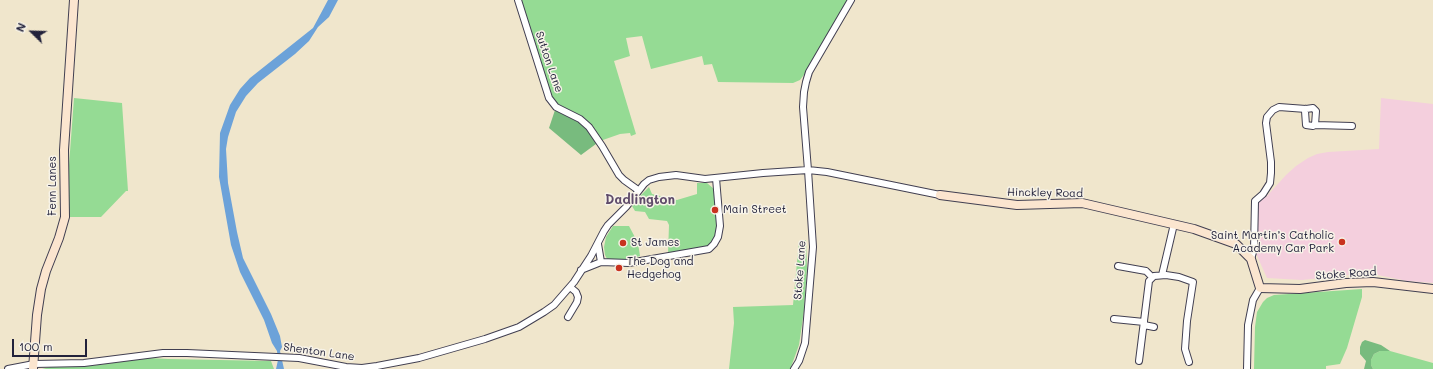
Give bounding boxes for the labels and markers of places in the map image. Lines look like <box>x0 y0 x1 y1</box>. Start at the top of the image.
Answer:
place label: Main Street <box>723 203 787 217</box>
marker: Main Street <box>710 205 720 215</box>
place label: Saint Martin’s Catholic Academy Car Park <box>1211 229 1334 255</box>
place label: St James <box>631 236 679 250</box>
marker: Saint Martin’s Catholic Academy Car Park <box>1337 237 1347 247</box>
marker: St James <box>618 238 628 248</box>
place label: The Dog and Hedgehog <box>627 255 694 281</box>
marker: The Dog and Hedgehog <box>614 263 624 273</box>

